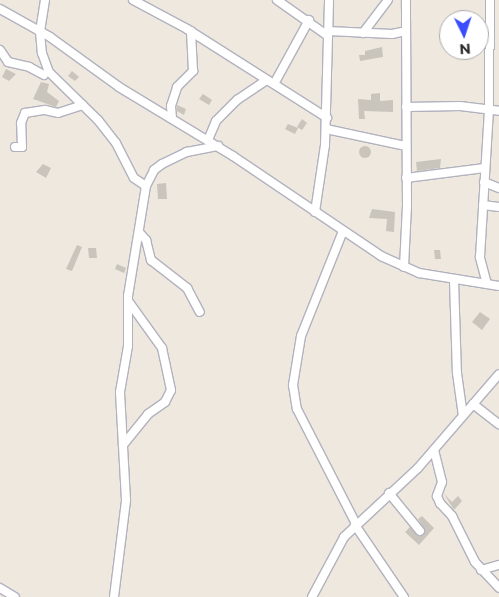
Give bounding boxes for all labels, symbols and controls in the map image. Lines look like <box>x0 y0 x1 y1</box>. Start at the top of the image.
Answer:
north arrow <box>439 10 489 60</box>
text: N <box>459 40 471 58</box>

